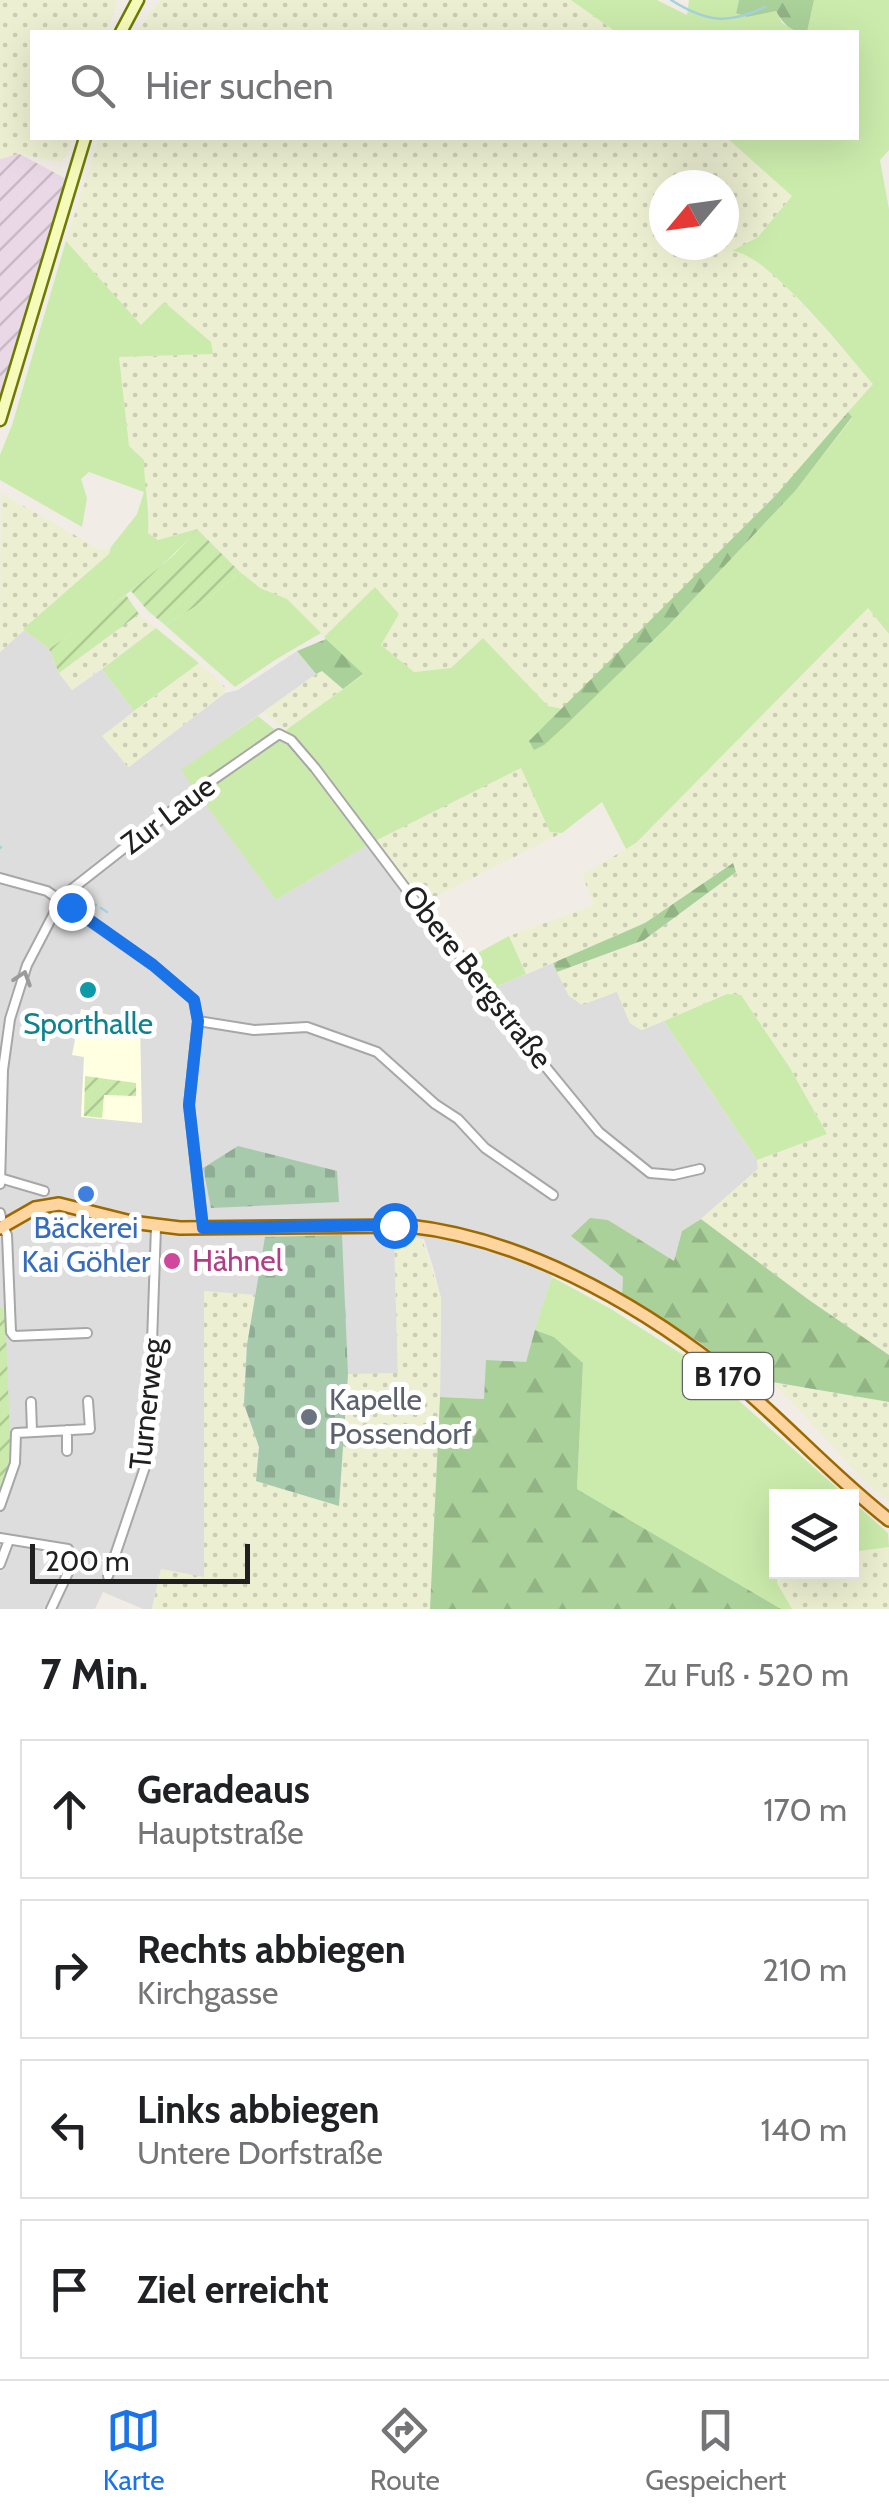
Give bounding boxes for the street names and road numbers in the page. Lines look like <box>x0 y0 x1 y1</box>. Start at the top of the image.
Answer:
street label: Zur Laue <box>113 767 222 862</box>
street label: Obere Bergstraße <box>394 878 560 1076</box>
street label: Turnerweg <box>121 1335 172 1472</box>
road number: B 170 <box>683 1353 773 1399</box>

